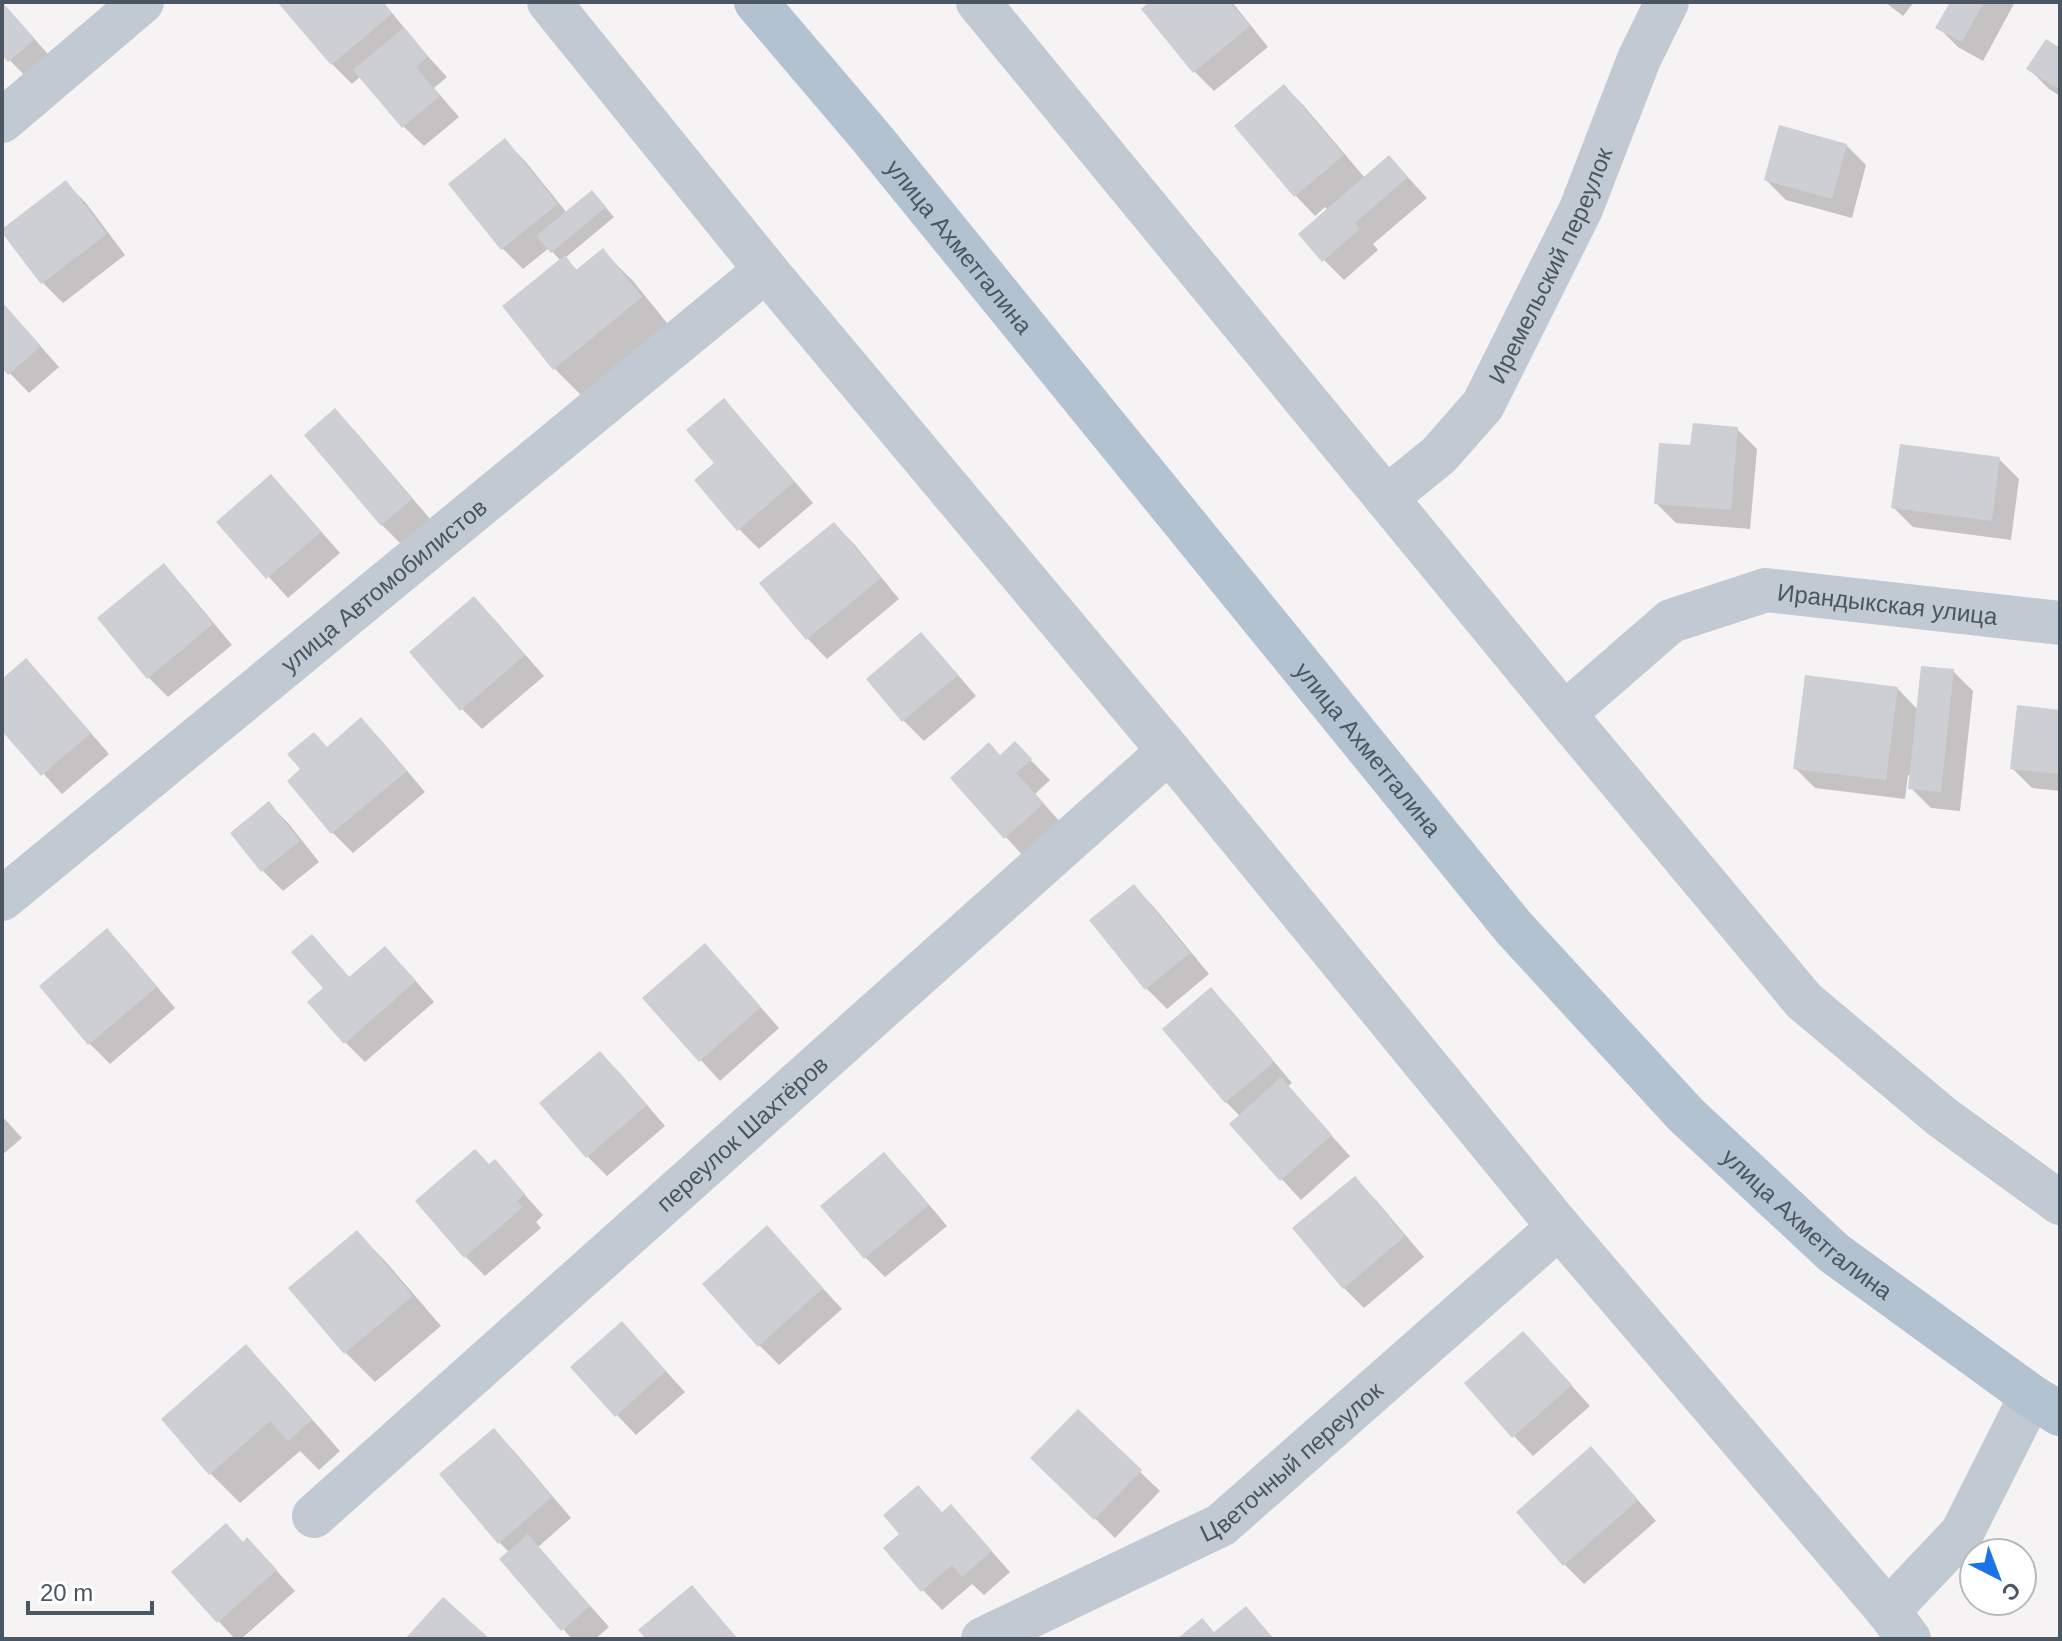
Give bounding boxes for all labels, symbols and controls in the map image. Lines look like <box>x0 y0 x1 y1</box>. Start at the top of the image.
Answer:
street label: Иремельский переулок <box>1483 143 1617 388</box>
street label: улица Ахметгалина <box>881 154 1039 339</box>
street label: улица Автомобилистов <box>275 492 492 678</box>
street label: Ирандыкская улица <box>1776 578 2000 629</box>
street label: улица Ахметгалина <box>1290 657 1448 842</box>
street label: переулок Шахтёров <box>651 1050 833 1217</box>
street label: улица Ахметгалина <box>1717 1143 1898 1305</box>
street label: Цветочный переулок <box>1195 1376 1388 1547</box>
north arrow <box>1958 1537 2038 1617</box>
scale bar <box>28 1565 152 1615</box>
text: С <box>1997 1577 2025 1606</box>
text: 20 m <box>40 1579 93 1606</box>

